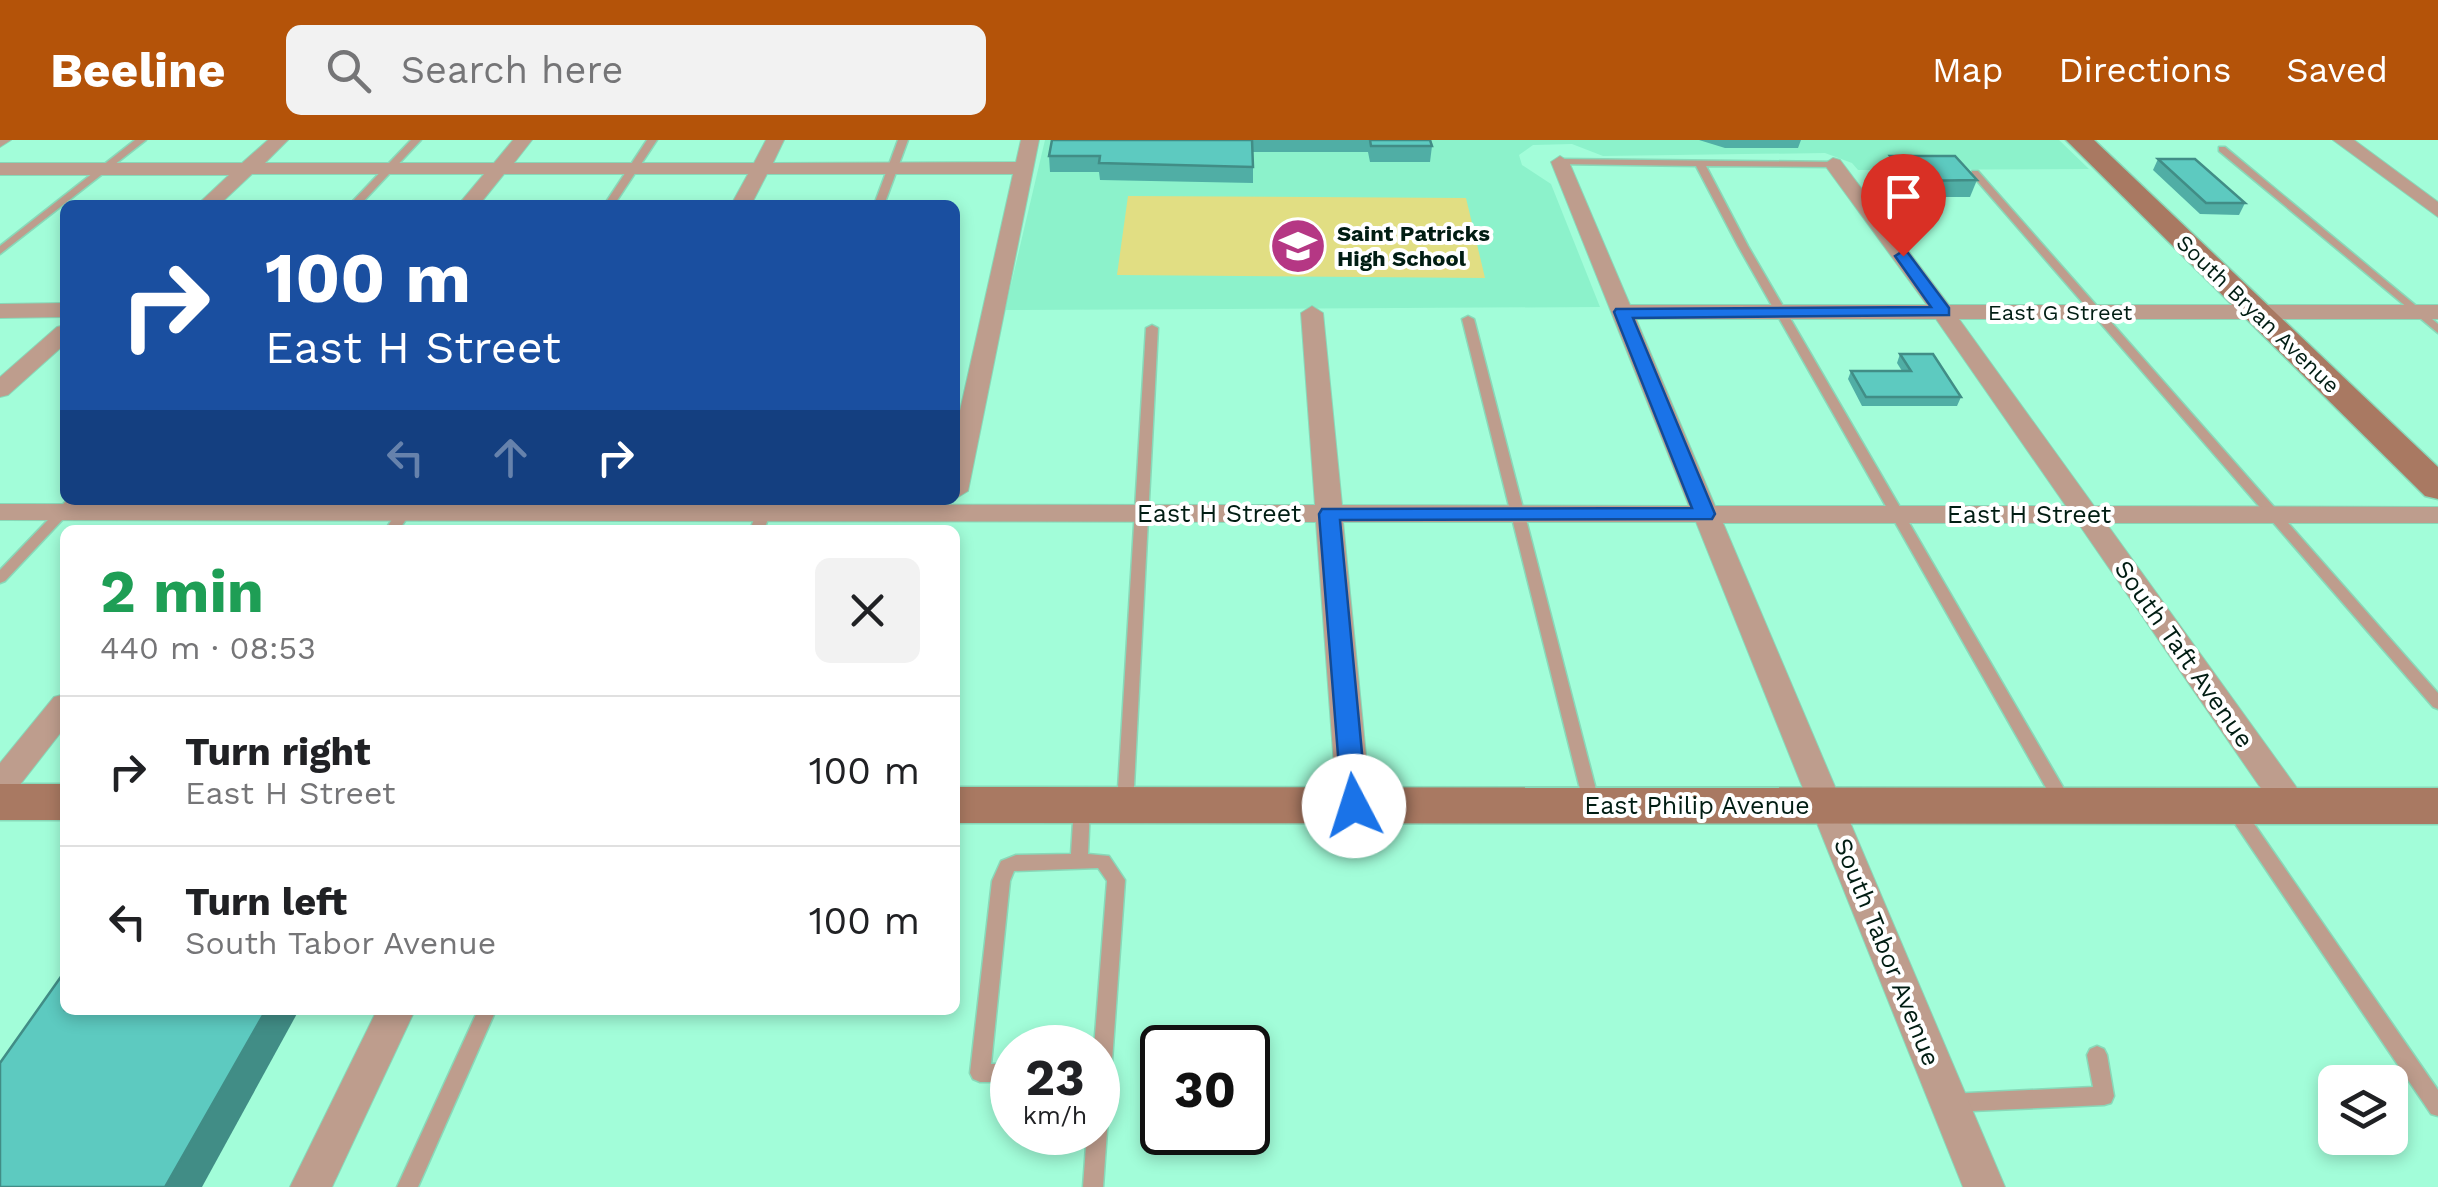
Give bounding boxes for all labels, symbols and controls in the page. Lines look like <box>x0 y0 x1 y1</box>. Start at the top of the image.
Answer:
search box <box>286 25 986 115</box>
text: Beeline <box>50 42 226 99</box>
icon: search <box>321 43 376 98</box>
text: Search here <box>401 48 623 92</box>
text: Map <box>1932 49 2003 91</box>
text: Directions <box>2058 49 2231 91</box>
text: Saved <box>2286 49 2388 91</box>
pin <box>1861 154 1946 257</box>
icon: arrive <box>1876 169 1931 224</box>
school or university icon: Saint Patricks High School <box>1268 216 1328 276</box>
place label: Saint Patricks High School <box>1337 221 1490 271</box>
street label: South Bryan Avenue <box>2172 230 2344 398</box>
text: 100 m <box>265 237 471 319</box>
icon: right <box>100 240 230 370</box>
street label: East G Street <box>1988 300 2132 325</box>
text: East H Street <box>265 321 561 374</box>
icon: left <box>378 430 433 485</box>
icon: ahead <box>483 430 538 485</box>
icon: right <box>588 430 643 485</box>
street label: East H Street <box>1137 499 1302 528</box>
street label: East H Street <box>1947 500 2112 529</box>
street label: South Taft Avenue <box>2108 555 2260 753</box>
text: 2 min <box>100 556 264 627</box>
button: close <box>815 558 920 663</box>
text: 440 m · 08:53 <box>100 629 316 667</box>
text: Turn right <box>185 730 371 774</box>
icon: right <box>100 744 155 799</box>
text: 100 m <box>809 749 920 793</box>
position arrow <box>1302 754 1406 858</box>
text: East H Street <box>185 774 395 812</box>
street label: East Philip Avenue <box>1584 791 1810 820</box>
street label: South Tabor Avenue <box>1828 834 1946 1070</box>
text: Turn left <box>185 880 347 924</box>
icon: left <box>100 894 155 949</box>
text: 100 m <box>809 899 920 943</box>
text: South Tabor Avenue <box>185 924 496 962</box>
speed limit sign: 30 <box>1140 1025 1270 1155</box>
text: 23 <box>1025 1048 1085 1107</box>
map controls <box>2318 1065 2408 1155</box>
button: layers <box>2318 1065 2408 1155</box>
text: km/h <box>1023 1101 1087 1130</box>

